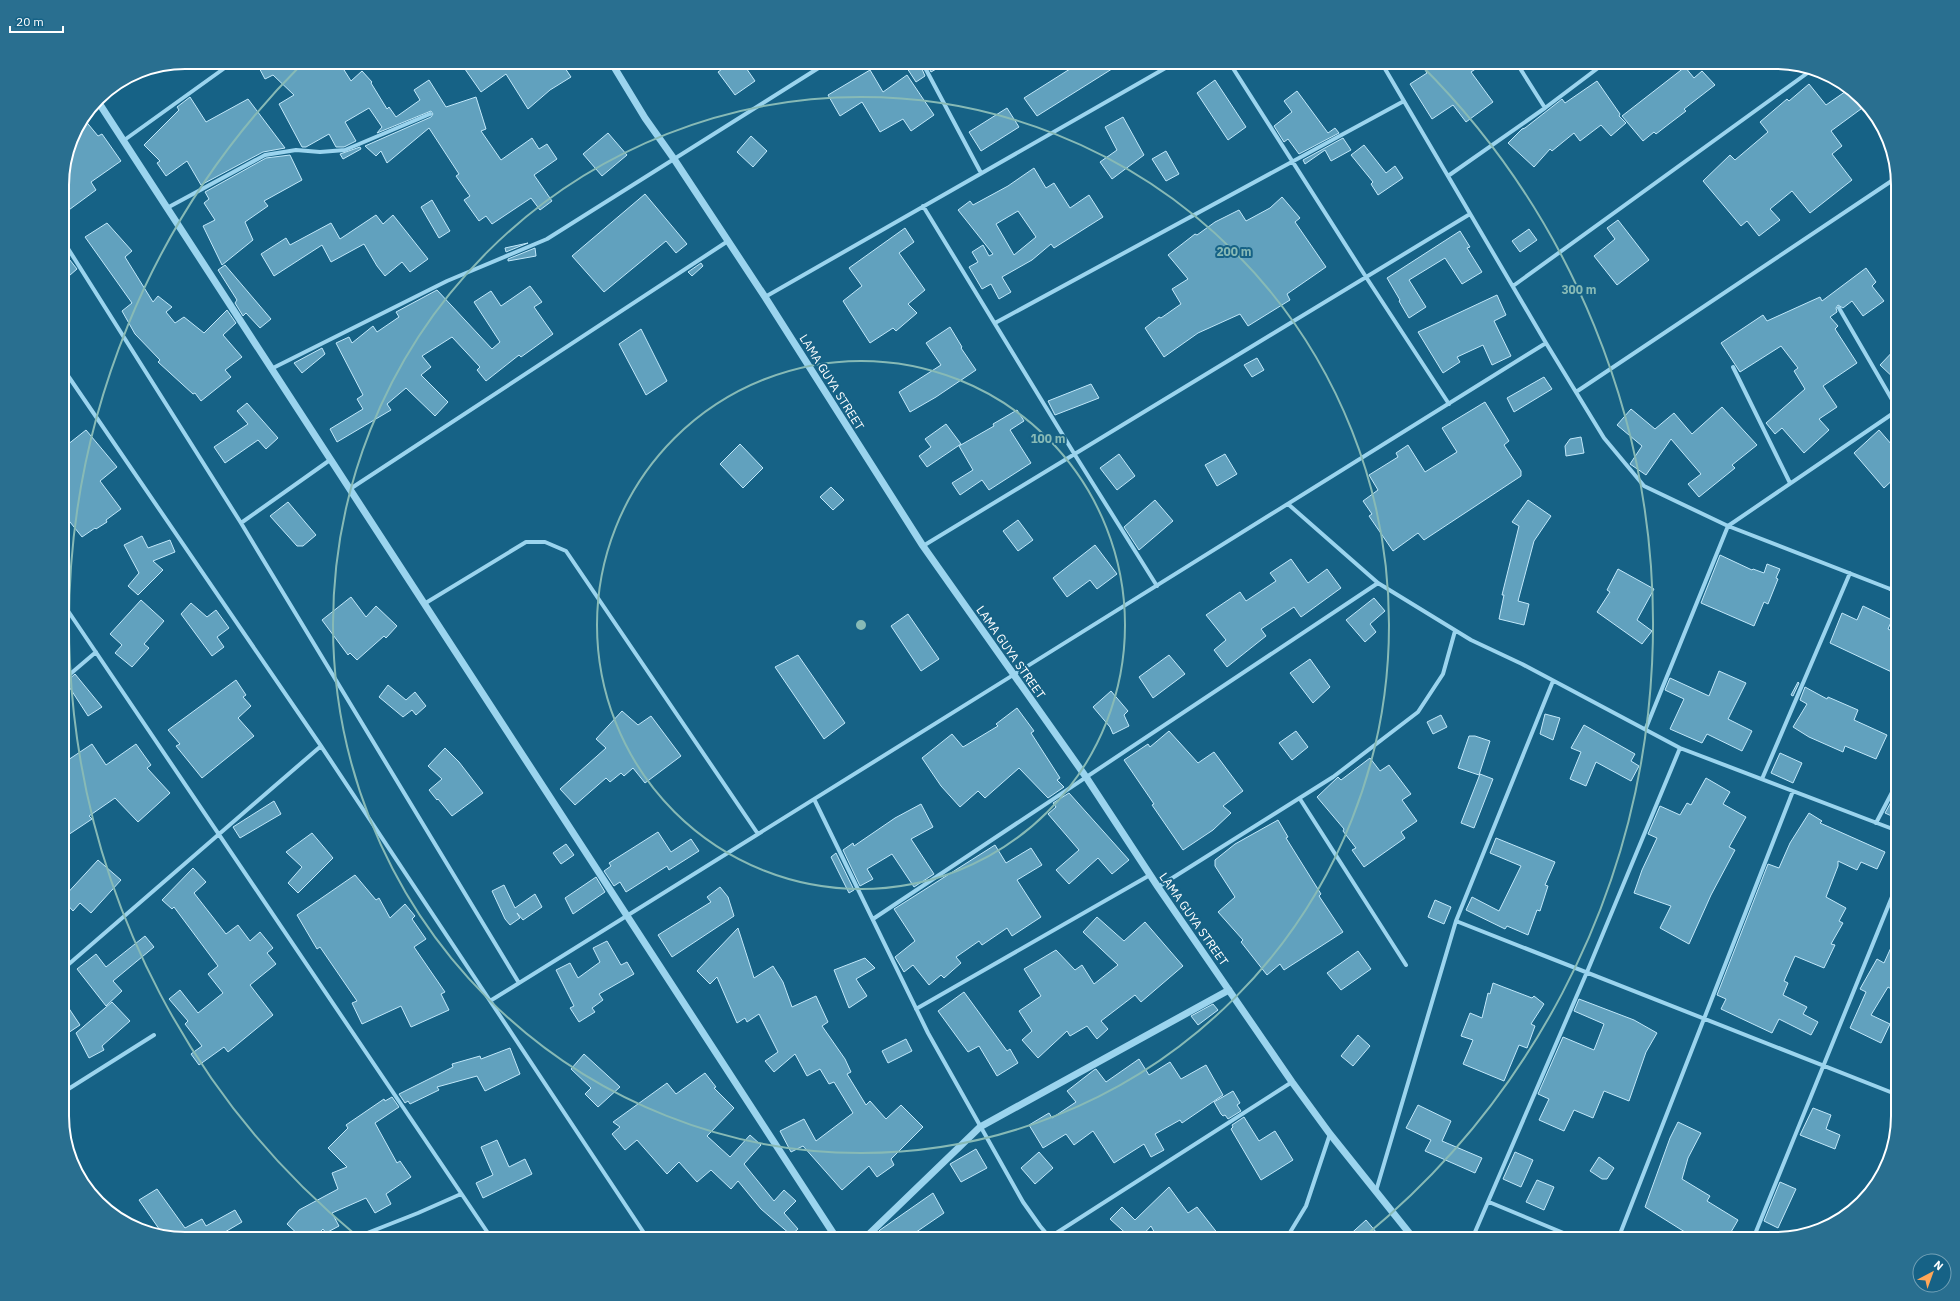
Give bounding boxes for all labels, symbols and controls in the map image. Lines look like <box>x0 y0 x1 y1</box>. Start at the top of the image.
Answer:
scale bar <box>10 8 63 34</box>
text: 20 m <box>16 14 44 29</box>
text: 200 m <box>1216 244 1252 259</box>
text: 300 m <box>1561 282 1597 297</box>
street label: LAMA GUYA STREET <box>797 331 868 433</box>
text: 100 m <box>1030 431 1066 446</box>
street label: LAMA GUYA STREET <box>973 603 1049 701</box>
centre of rings <box>854 618 868 632</box>
street label: LAMA GUYA STREET <box>1156 870 1232 968</box>
north arrow <box>1912 1253 1952 1293</box>
text: N <box>1931 1258 1946 1273</box>

